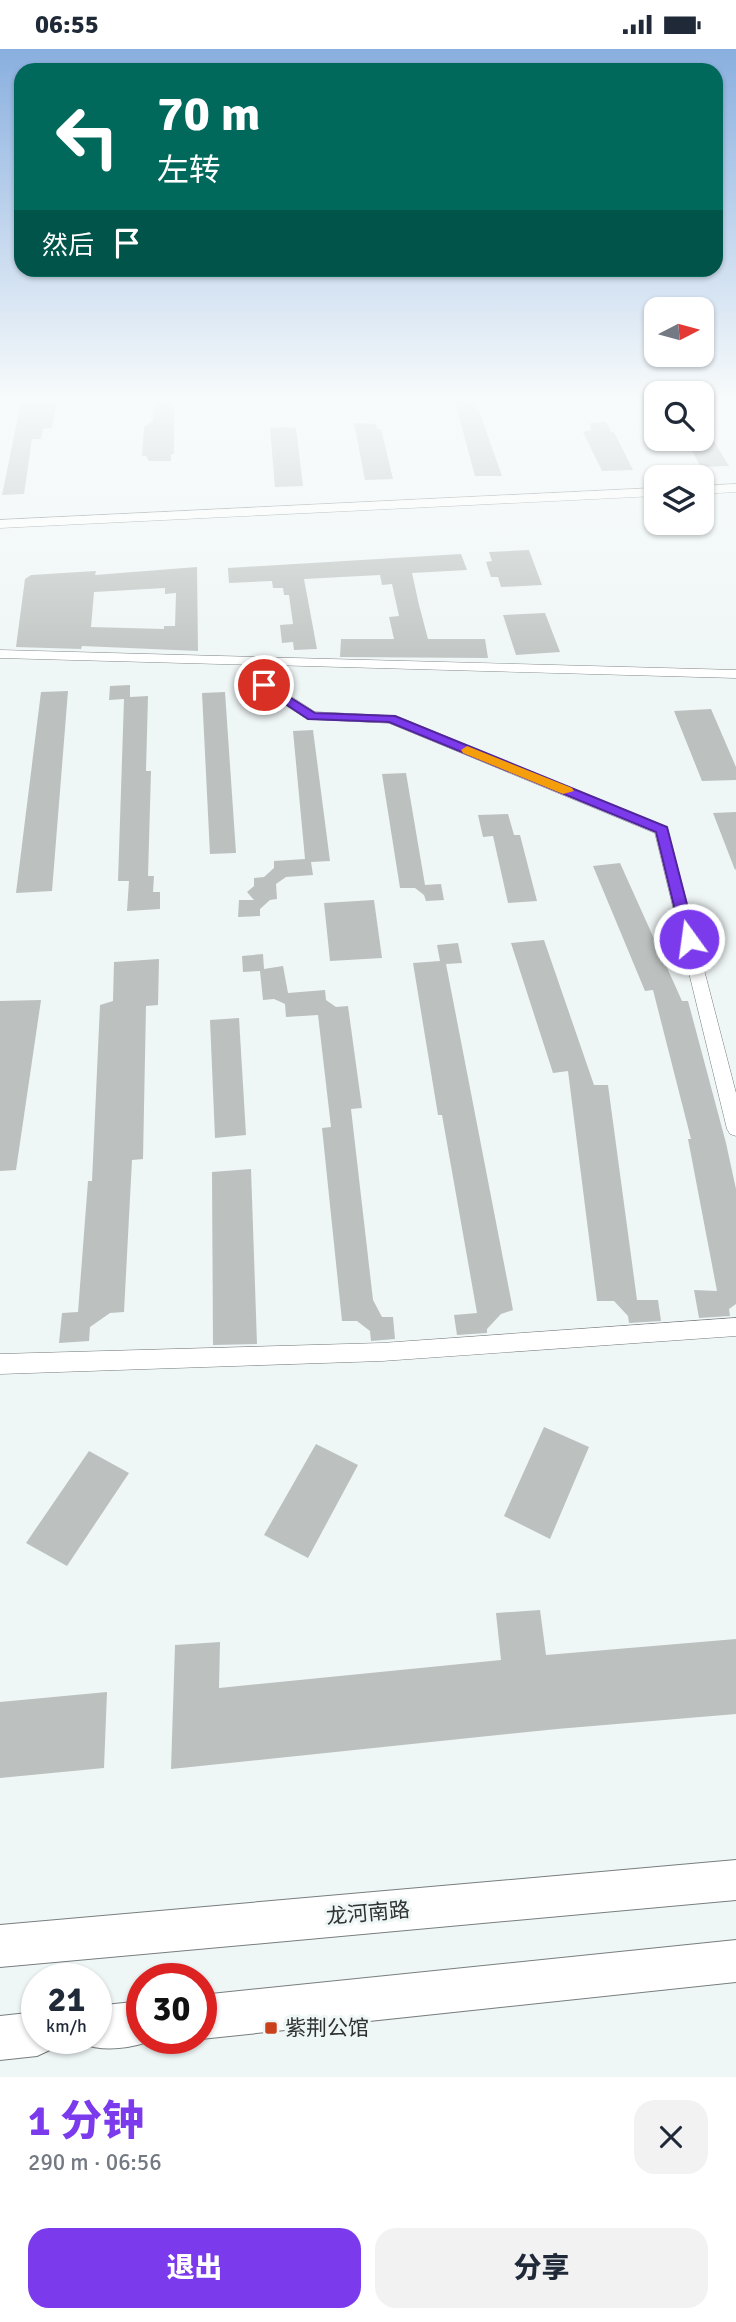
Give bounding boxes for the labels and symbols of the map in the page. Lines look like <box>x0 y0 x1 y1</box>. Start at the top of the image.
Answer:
north arrow <box>644 297 714 367</box>
pin <box>234 655 294 715</box>
position arrow <box>652 902 726 976</box>
street label: 龙河南路 <box>325 1896 411 1930</box>
speed limit sign: 30 <box>126 1963 217 2054</box>
place label: 紫荆公馆 <box>285 2015 369 2041</box>
marker: 紫荆公馆 <box>263 2020 279 2036</box>

